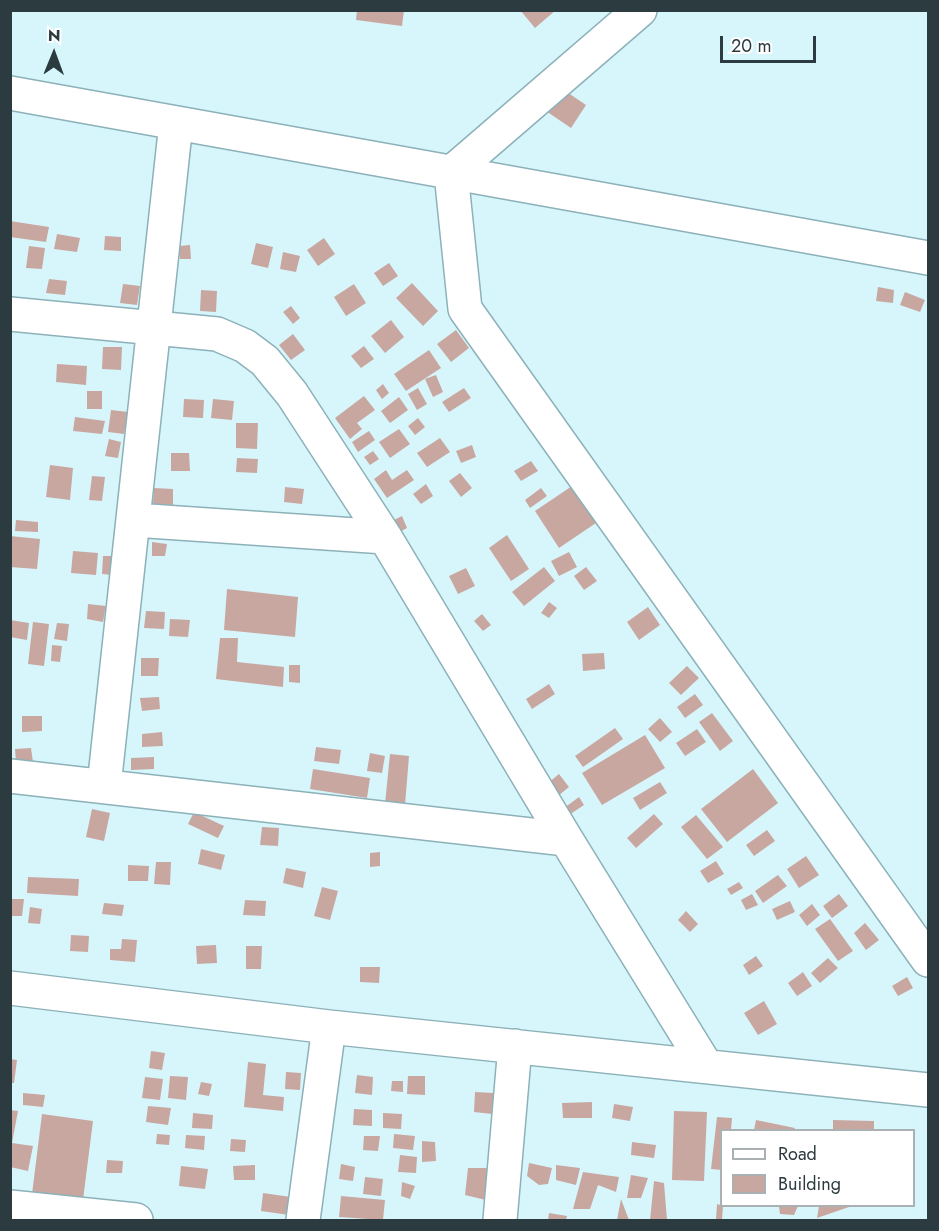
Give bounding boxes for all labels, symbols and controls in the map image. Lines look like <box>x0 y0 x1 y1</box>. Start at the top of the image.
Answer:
north arrow <box>24 24 84 84</box>
text: N <box>48 24 61 47</box>
scale bar <box>723 24 819 62</box>
text: 20 m <box>731 33 771 59</box>
legend <box>720 1129 915 1207</box>
text: Road <box>778 1141 817 1167</box>
text: Building <box>778 1171 841 1197</box>

